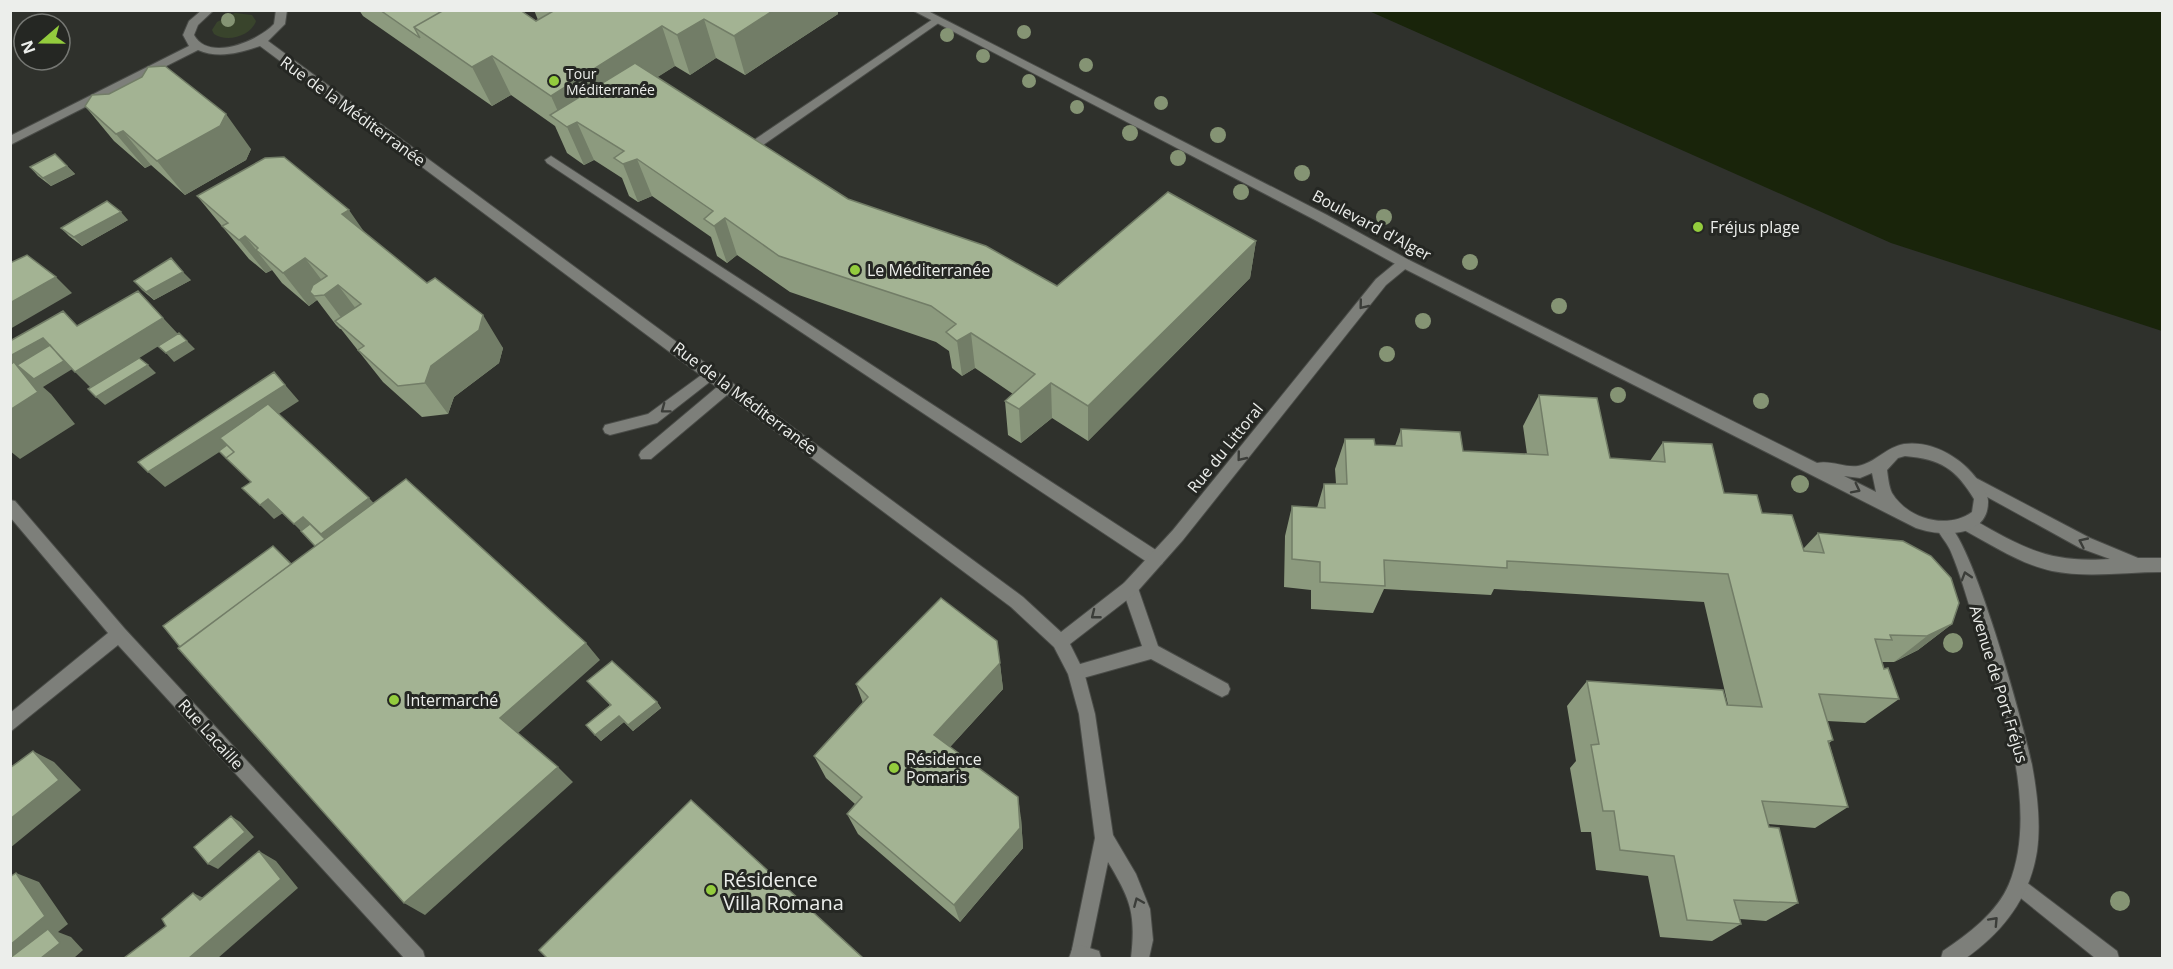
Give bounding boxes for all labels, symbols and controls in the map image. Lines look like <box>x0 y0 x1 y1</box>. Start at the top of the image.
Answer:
north arrow <box>12 12 72 72</box>
text: N <box>15 37 40 57</box>
street label: Rue de la Méditerranée <box>276 51 430 171</box>
place label: Tour Méditerranée <box>566 64 655 99</box>
marker: Tour Méditerranée <box>547 74 561 88</box>
street label: Boulevard d'Alger <box>1309 184 1436 266</box>
place label: Fréjus plage <box>1710 216 1800 238</box>
marker: Fréjus plage <box>1691 220 1705 234</box>
place label: Le Méditerranée <box>867 259 990 281</box>
marker: Le Méditerranée <box>848 263 862 277</box>
one-way arrow <box>1359 298 1370 309</box>
street label: Rue de la Méditerranée <box>669 337 821 459</box>
street label: Rue du Littoral <box>1182 399 1268 497</box>
one-way arrow <box>661 402 672 413</box>
one-way arrow <box>1237 450 1248 461</box>
one-way arrow <box>1850 482 1861 494</box>
one-way arrow <box>2079 537 2090 549</box>
one-way arrow <box>1961 571 1973 582</box>
street label: Avenue de Port Fréjus <box>1965 603 2033 765</box>
one-way arrow <box>1091 608 1102 619</box>
place label: Intermarché <box>406 689 498 711</box>
marker: Intermarché <box>387 693 401 707</box>
street label: Rue Lacaille <box>173 694 249 774</box>
place label: Résidence Pomaris <box>906 748 982 788</box>
marker: Résidence Pomaris <box>887 761 901 775</box>
place label: Résidence Villa Romana <box>723 866 844 916</box>
marker: Résidence Villa Romana <box>704 883 718 897</box>
one-way arrow <box>1133 897 1145 908</box>
one-way arrow <box>1987 917 1998 928</box>

